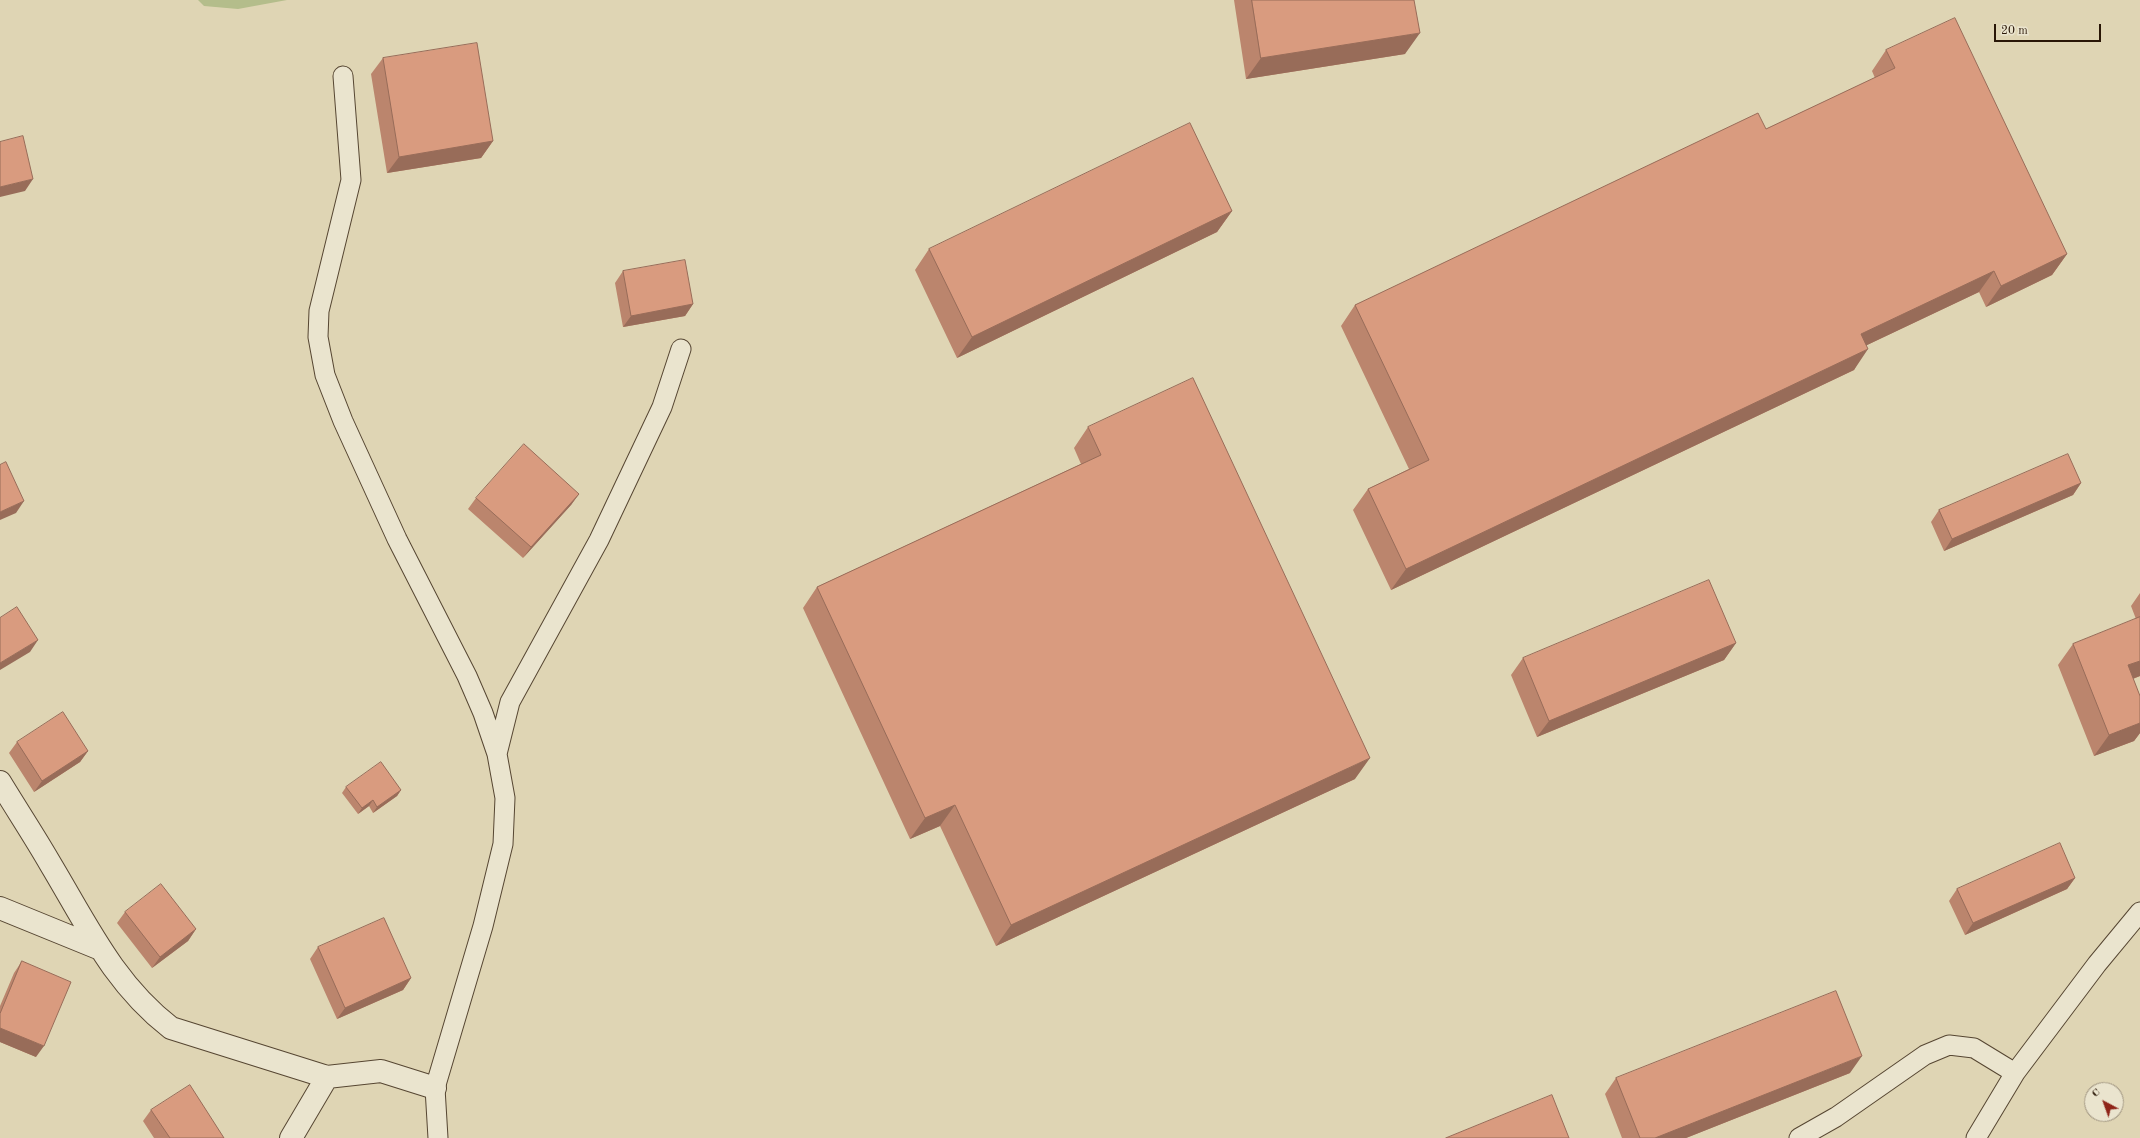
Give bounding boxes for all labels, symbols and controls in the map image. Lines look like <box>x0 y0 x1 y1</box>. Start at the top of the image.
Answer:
scale bar <box>1996 16 2103 42</box>
text: 20 m <box>2001 25 2028 37</box>
north arrow <box>2084 1082 2124 1122</box>
text: С <box>2090 1087 2103 1100</box>

